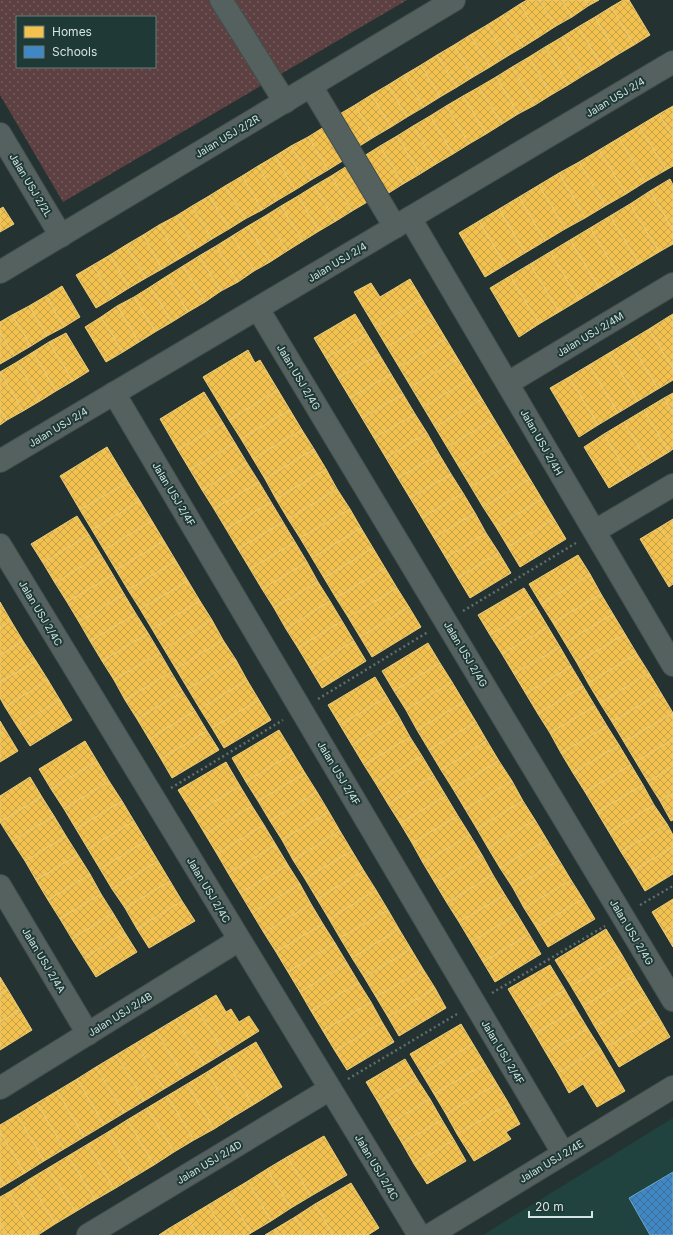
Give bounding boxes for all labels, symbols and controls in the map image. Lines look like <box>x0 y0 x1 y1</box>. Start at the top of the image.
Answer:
legend <box>16 16 156 68</box>
text: Homes <box>52 24 92 39</box>
text: Schools <box>52 44 97 59</box>
street label: Jalan USJ 2/4 <box>583 75 647 119</box>
street label: Jalan USJ 2/2R <box>193 112 262 160</box>
street label: Jalan USJ 2/2L <box>7 151 55 219</box>
street label: Jalan USJ 2/4 <box>305 240 369 284</box>
street label: Jalan USJ 2/4M <box>554 309 626 359</box>
street label: Jalan USJ 2/4G <box>275 342 323 412</box>
street label: Jalan USJ 2/4 <box>26 405 90 449</box>
street label: Jalan USJ 2/4H <box>518 407 566 477</box>
street label: Jalan USJ 2/4F <box>150 460 198 528</box>
street label: Jalan USJ 2/4C <box>17 578 65 648</box>
street label: Jalan USJ 2/4G <box>442 619 490 689</box>
street label: Jalan USJ 2/4F <box>315 739 363 807</box>
street label: Jalan USJ 2/4C <box>185 855 233 925</box>
street label: Jalan USJ 2/4G <box>608 897 656 967</box>
street label: Jalan USJ 2/4A <box>20 925 68 995</box>
street label: Jalan USJ 2/4B <box>86 990 154 1038</box>
street label: Jalan USJ 2/4F <box>479 1018 527 1086</box>
street label: Jalan USJ 2/4C <box>353 1132 401 1202</box>
street label: Jalan USJ 2/4E <box>517 1137 585 1185</box>
street label: Jalan USJ 2/4D <box>174 1138 244 1186</box>
scale bar <box>529 1193 592 1219</box>
text: 20 m <box>535 1199 564 1214</box>

